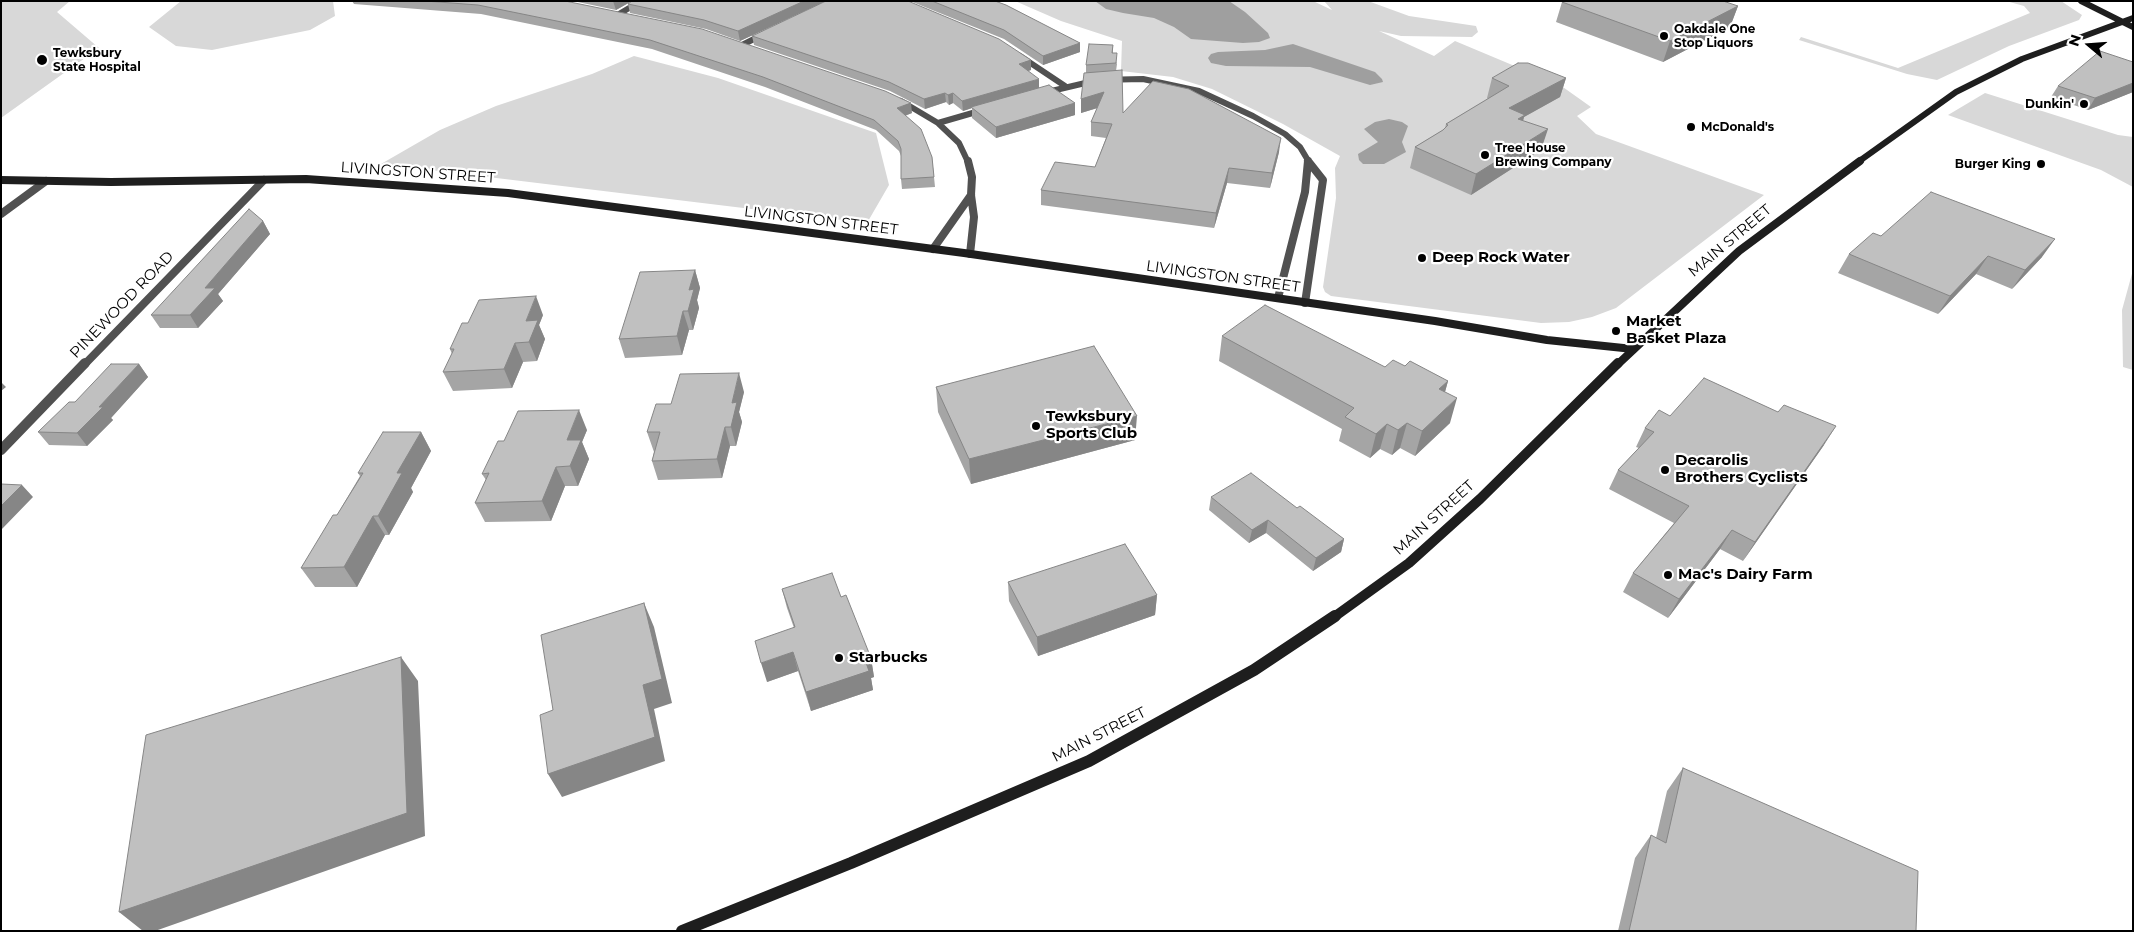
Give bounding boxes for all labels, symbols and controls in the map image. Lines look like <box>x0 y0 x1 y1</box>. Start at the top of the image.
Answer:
north arrow <box>2064 20 2114 70</box>
place label: Oakdale One Stop Liquors <box>1674 22 1755 50</box>
marker: Oakdale One Stop Liquors <box>1658 30 1670 42</box>
text: N <box>2064 32 2085 49</box>
place label: Tewksbury State Hospital <box>53 46 141 74</box>
marker: Tewksbury State Hospital <box>35 53 49 67</box>
place label: Dunkin' <box>2025 97 2074 111</box>
marker: Dunkin' <box>2078 98 2090 110</box>
place label: McDonald's <box>1701 120 1774 134</box>
marker: McDonald's <box>1685 121 1697 133</box>
place label: Tree House Brewing Company <box>1495 141 1612 169</box>
marker: Tree House Brewing Company <box>1479 149 1491 161</box>
place label: Burger King <box>1955 157 2031 171</box>
marker: Burger King <box>2035 158 2047 170</box>
street label: LIVINGSTON STREET <box>340 159 496 187</box>
street label: MAIN STREET <box>1685 201 1775 281</box>
street label: LIVINGSTON STREET <box>743 203 899 239</box>
street label: PINEWOOD ROAD <box>66 248 178 362</box>
place label: Deep Rock Water <box>1432 249 1570 267</box>
marker: Deep Rock Water <box>1416 252 1428 264</box>
street label: LIVINGSTON STREET <box>1145 257 1301 297</box>
place label: Market Basket Plaza <box>1626 313 1727 348</box>
marker: Market Basket Plaza <box>1610 325 1622 337</box>
place label: Tewksbury Sports Club <box>1046 408 1137 443</box>
marker: Tewksbury Sports Club <box>1030 420 1042 432</box>
place label: Decarolis Brothers Cyclists <box>1675 452 1808 487</box>
marker: Decarolis Brothers Cyclists <box>1659 464 1671 476</box>
street label: MAIN STREET <box>1390 477 1478 559</box>
place label: Mac's Dairy Farm <box>1678 566 1813 584</box>
marker: Mac's Dairy Farm <box>1662 569 1674 581</box>
place label: Starbucks <box>849 649 927 667</box>
marker: Starbucks <box>833 652 845 664</box>
street label: MAIN STREET <box>1049 704 1149 766</box>

